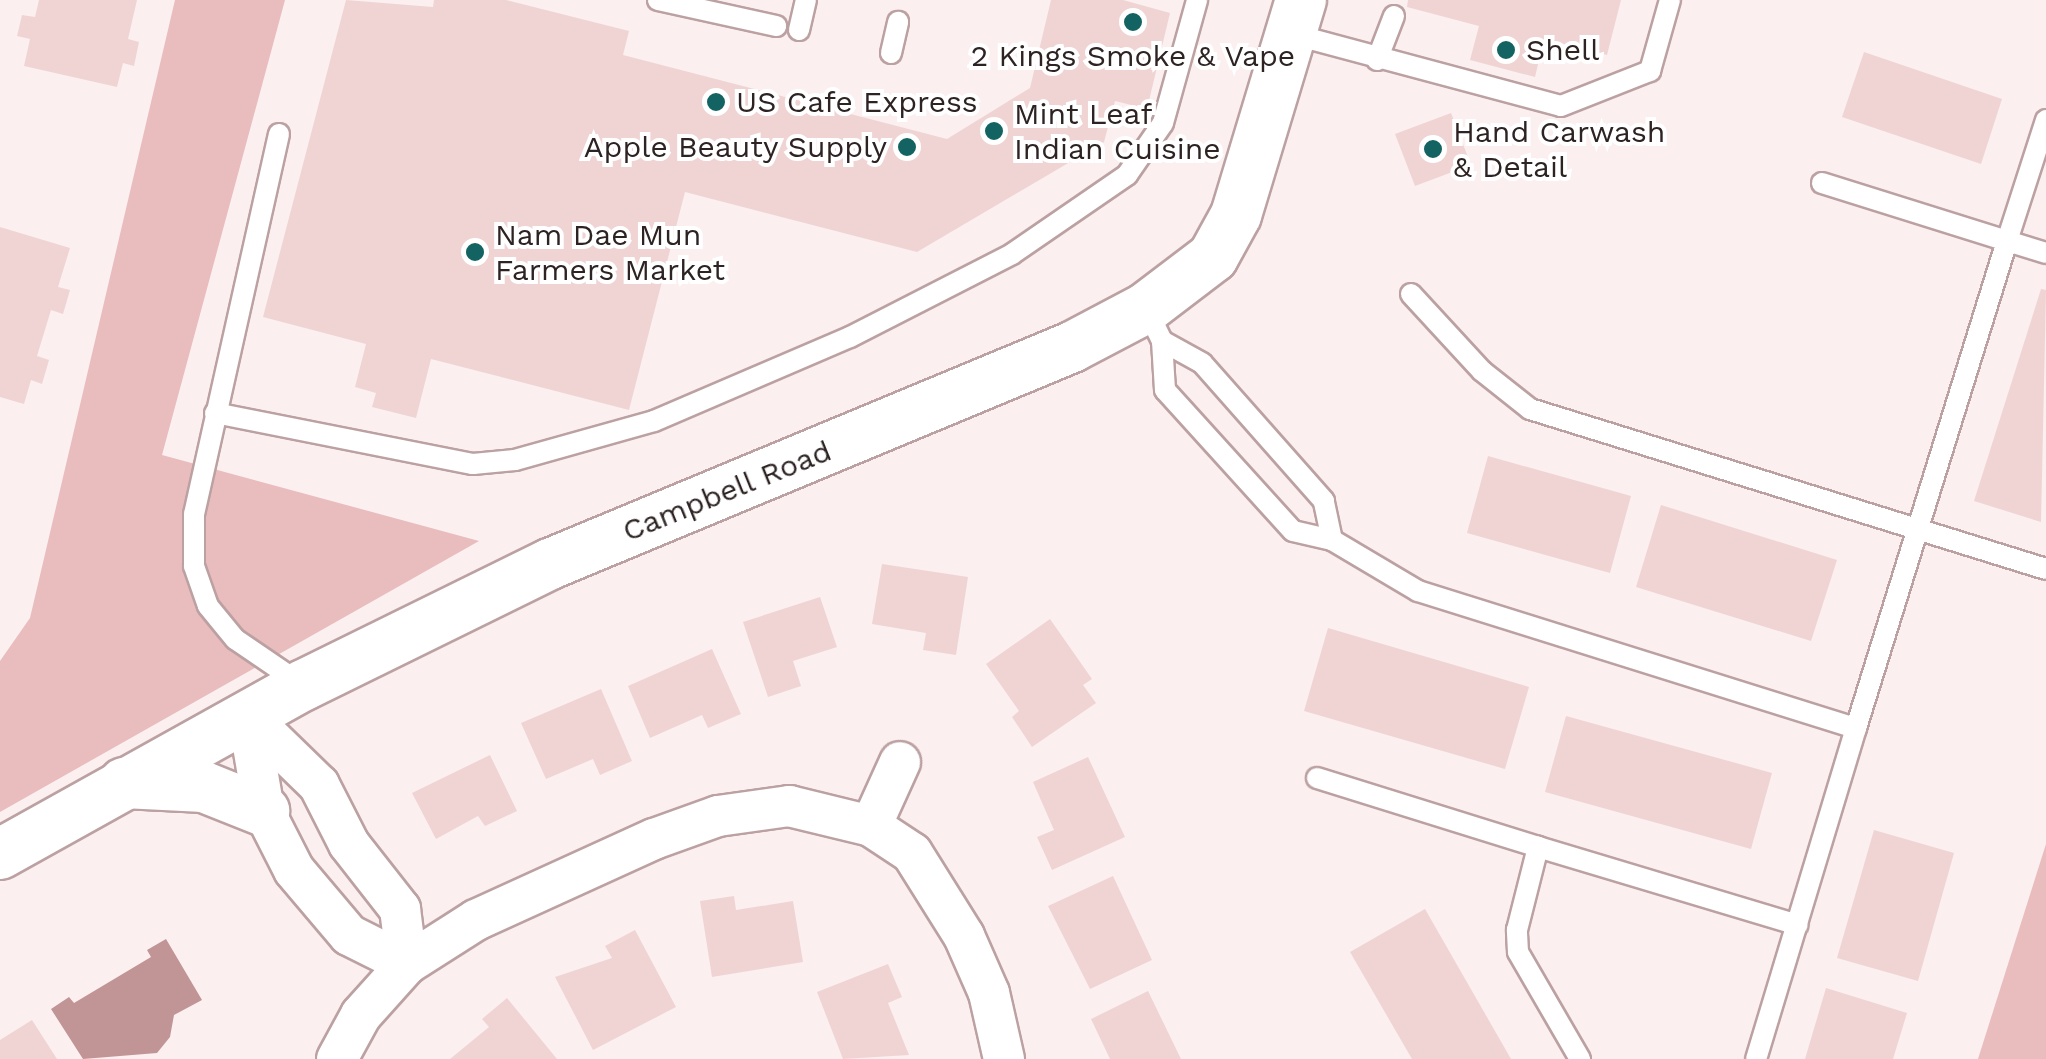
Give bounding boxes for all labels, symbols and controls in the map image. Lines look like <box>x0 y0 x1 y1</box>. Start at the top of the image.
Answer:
marker: 2 Kings Smoke & Vape <box>1122 11 1144 33</box>
place label: Shell <box>1526 32 1599 68</box>
place label: 2 Kings Smoke & Vape <box>970 38 1296 74</box>
marker: Shell <box>1495 39 1517 61</box>
place label: US Cafe Express <box>736 84 978 120</box>
marker: US Cafe Express <box>705 91 727 113</box>
place label: Mint Leaf Indian Cuisine <box>1014 96 1221 166</box>
place label: Hand Carwash & Detail <box>1453 114 1665 184</box>
marker: Mint Leaf Indian Cuisine <box>983 120 1005 142</box>
place label: Apple Beauty Supply <box>583 129 887 165</box>
marker: Apple Beauty Supply <box>896 136 918 158</box>
marker: Hand Carwash & Detail <box>1422 138 1444 160</box>
place label: Nam Dae Mun Farmers Market <box>495 217 725 288</box>
marker: Nam Dae Mun Farmers Market <box>464 241 486 263</box>
street label: Campbell Road <box>617 433 837 549</box>

